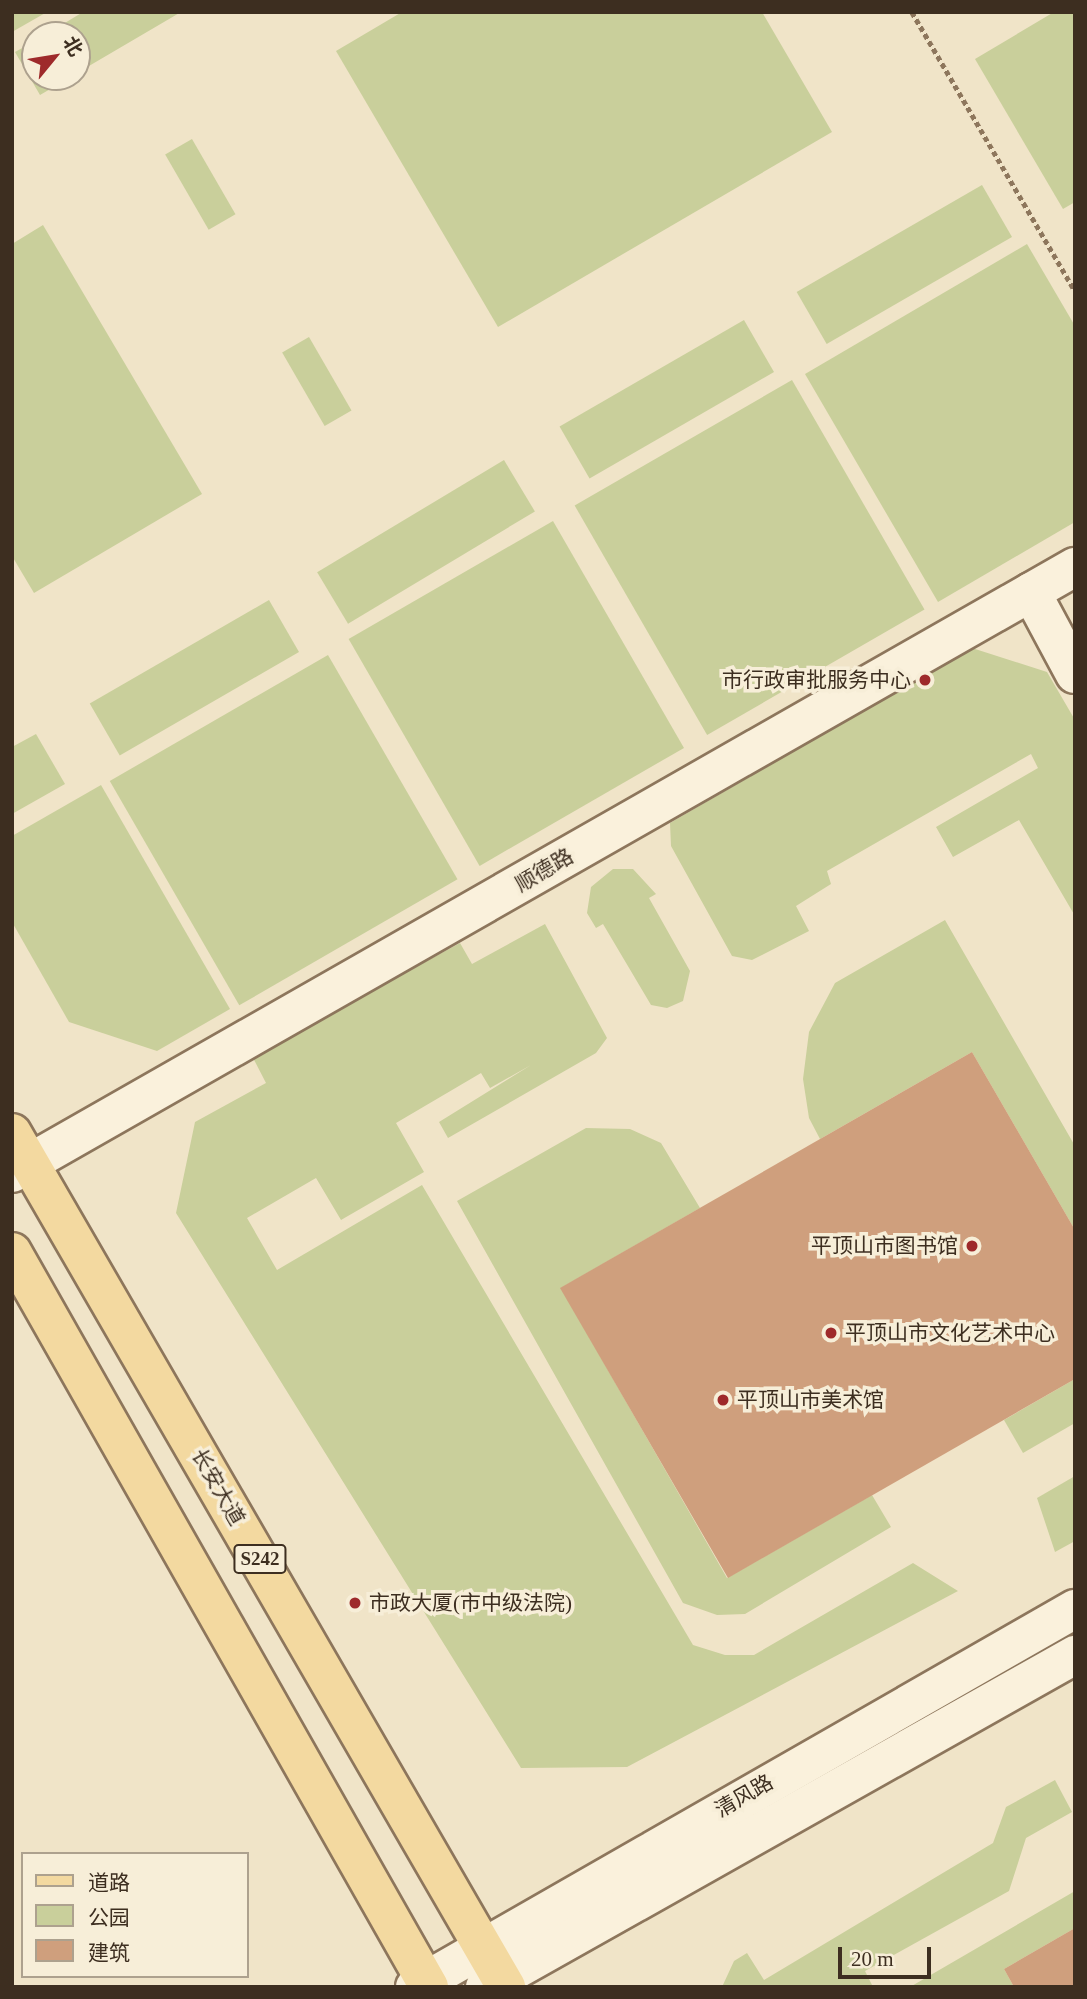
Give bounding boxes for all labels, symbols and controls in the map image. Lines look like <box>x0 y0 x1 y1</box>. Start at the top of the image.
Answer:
north arrow <box>21 21 91 91</box>
text: 北 <box>59 33 87 60</box>
place label: 市行政审批服务中心 <box>722 667 911 693</box>
marker: 市行政审批服务中心 <box>917 672 933 688</box>
street label: 顺德路 <box>510 843 578 897</box>
place label: 平顶山市图书馆 <box>811 1233 958 1259</box>
marker: 平顶山市图书馆 <box>964 1238 980 1254</box>
place label: 平顶山市文化艺术中心 <box>845 1320 1055 1346</box>
marker: 平顶山市文化艺术中心 <box>823 1325 839 1341</box>
place label: 平顶山市美术馆 <box>737 1387 884 1413</box>
marker: 平顶山市美术馆 <box>715 1392 731 1408</box>
street label: 长安大道 <box>186 1444 250 1530</box>
road number: S242 <box>232 1544 288 1574</box>
place label: 市政大厦(市中级法院) <box>369 1590 572 1616</box>
marker: 市政大厦(市中级法院) <box>347 1595 363 1611</box>
street label: 清风路 <box>710 1769 778 1823</box>
legend <box>21 1852 248 1978</box>
text: 道路 <box>88 1871 130 1895</box>
text: 公园 <box>88 1906 130 1930</box>
scale bar <box>842 1932 935 1976</box>
text: 建筑 <box>88 1941 130 1965</box>
text: 20 m <box>851 1947 894 1971</box>

